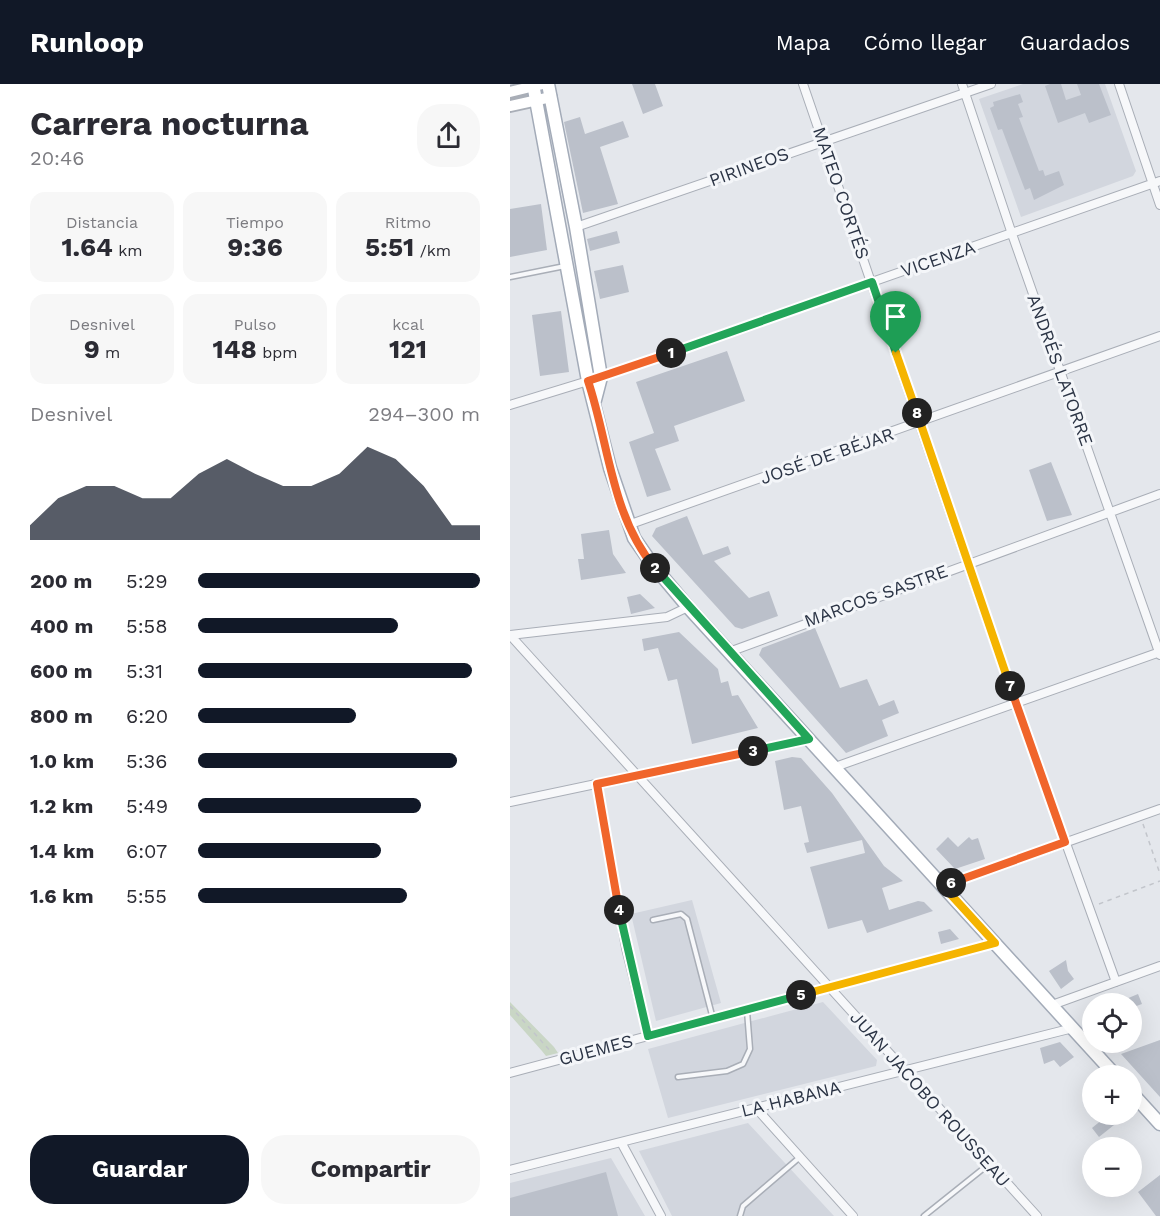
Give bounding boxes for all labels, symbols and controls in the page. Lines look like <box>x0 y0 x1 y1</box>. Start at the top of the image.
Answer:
text: Runloop <box>30 26 144 59</box>
text: Mapa <box>776 30 830 55</box>
text: Cómo llegar <box>863 30 987 55</box>
text: Guardados <box>1020 30 1130 55</box>
text: Carrera nocturna <box>30 104 309 143</box>
button: share <box>417 104 480 167</box>
street label: MATEO CORTÉS <box>809 124 874 262</box>
street label: PIRINEOS <box>706 142 791 191</box>
text: 20:46 <box>30 146 84 170</box>
text: Distancia <box>66 213 138 232</box>
text: Tiempo <box>226 213 284 232</box>
text: Ritmo <box>385 213 431 232</box>
text: 1.64 <box>61 232 113 262</box>
text: 9:36 <box>227 232 283 262</box>
text: 5:51 <box>365 232 414 262</box>
street label: VICENZA <box>898 236 978 281</box>
text: km <box>113 241 143 260</box>
text: /km <box>414 241 451 260</box>
pin <box>870 291 921 353</box>
street label: ANDRÉS LATORRE <box>1023 291 1098 448</box>
icon: arrive <box>879 300 912 333</box>
text: Desnivel <box>69 315 135 334</box>
text: Pulso <box>234 315 276 334</box>
text: kcal <box>392 315 424 334</box>
text: 9 <box>84 334 100 364</box>
text: 148 <box>212 334 257 364</box>
text: 121 <box>389 334 427 364</box>
pin: 1 <box>656 338 686 368</box>
text: m <box>100 343 120 362</box>
text: bpm <box>257 343 298 362</box>
text: 1 <box>668 343 674 362</box>
pin: 8 <box>902 398 932 428</box>
text: Desnivel <box>30 402 112 426</box>
text: 294–300 m <box>368 402 480 426</box>
text: 8 <box>912 403 922 422</box>
street label: JOSÉ DE BÉJAR <box>757 423 897 488</box>
pin: 2 <box>640 553 670 583</box>
text: 2 <box>650 558 660 577</box>
street label: MARCOS SASTRE <box>801 560 950 631</box>
text: 200 m <box>30 569 92 593</box>
text: 5:29 <box>126 569 168 593</box>
text: 400 m <box>30 614 93 638</box>
text: 5:58 <box>126 614 168 638</box>
text: 600 m <box>30 659 93 683</box>
text: 5:31 <box>126 659 163 683</box>
pin: 7 <box>995 671 1025 701</box>
text: 7 <box>1005 676 1015 695</box>
text: 800 m <box>30 704 93 728</box>
text: 6:20 <box>126 704 168 728</box>
pin: 3 <box>738 736 768 766</box>
text: 3 <box>748 741 758 760</box>
text: 1.0 km <box>30 749 94 773</box>
text: 5:36 <box>126 749 167 773</box>
text: 1.2 km <box>30 794 93 818</box>
text: 5:49 <box>126 794 168 818</box>
text: 1.4 km <box>30 839 94 863</box>
text: 6:07 <box>126 839 167 863</box>
pin: 6 <box>936 868 966 898</box>
text: 6 <box>946 873 956 892</box>
text: 1.6 km <box>30 884 94 908</box>
text: 5:55 <box>126 884 167 908</box>
pin: 4 <box>604 895 634 925</box>
text: 4 <box>614 900 624 919</box>
pin: 5 <box>786 980 816 1010</box>
text: 5 <box>796 985 806 1004</box>
map controls <box>1082 993 1142 1197</box>
button: locate <box>1082 993 1142 1053</box>
street label: JUAN JACOBO ROUSSEAU <box>846 1007 1015 1191</box>
street label: GUEMES <box>557 1030 635 1069</box>
button: + <box>1082 1065 1142 1125</box>
street label: LA HABANA <box>739 1076 843 1121</box>
button: Guardar <box>30 1135 249 1204</box>
button: Compartir <box>261 1135 480 1204</box>
button: − <box>1082 1137 1142 1197</box>

